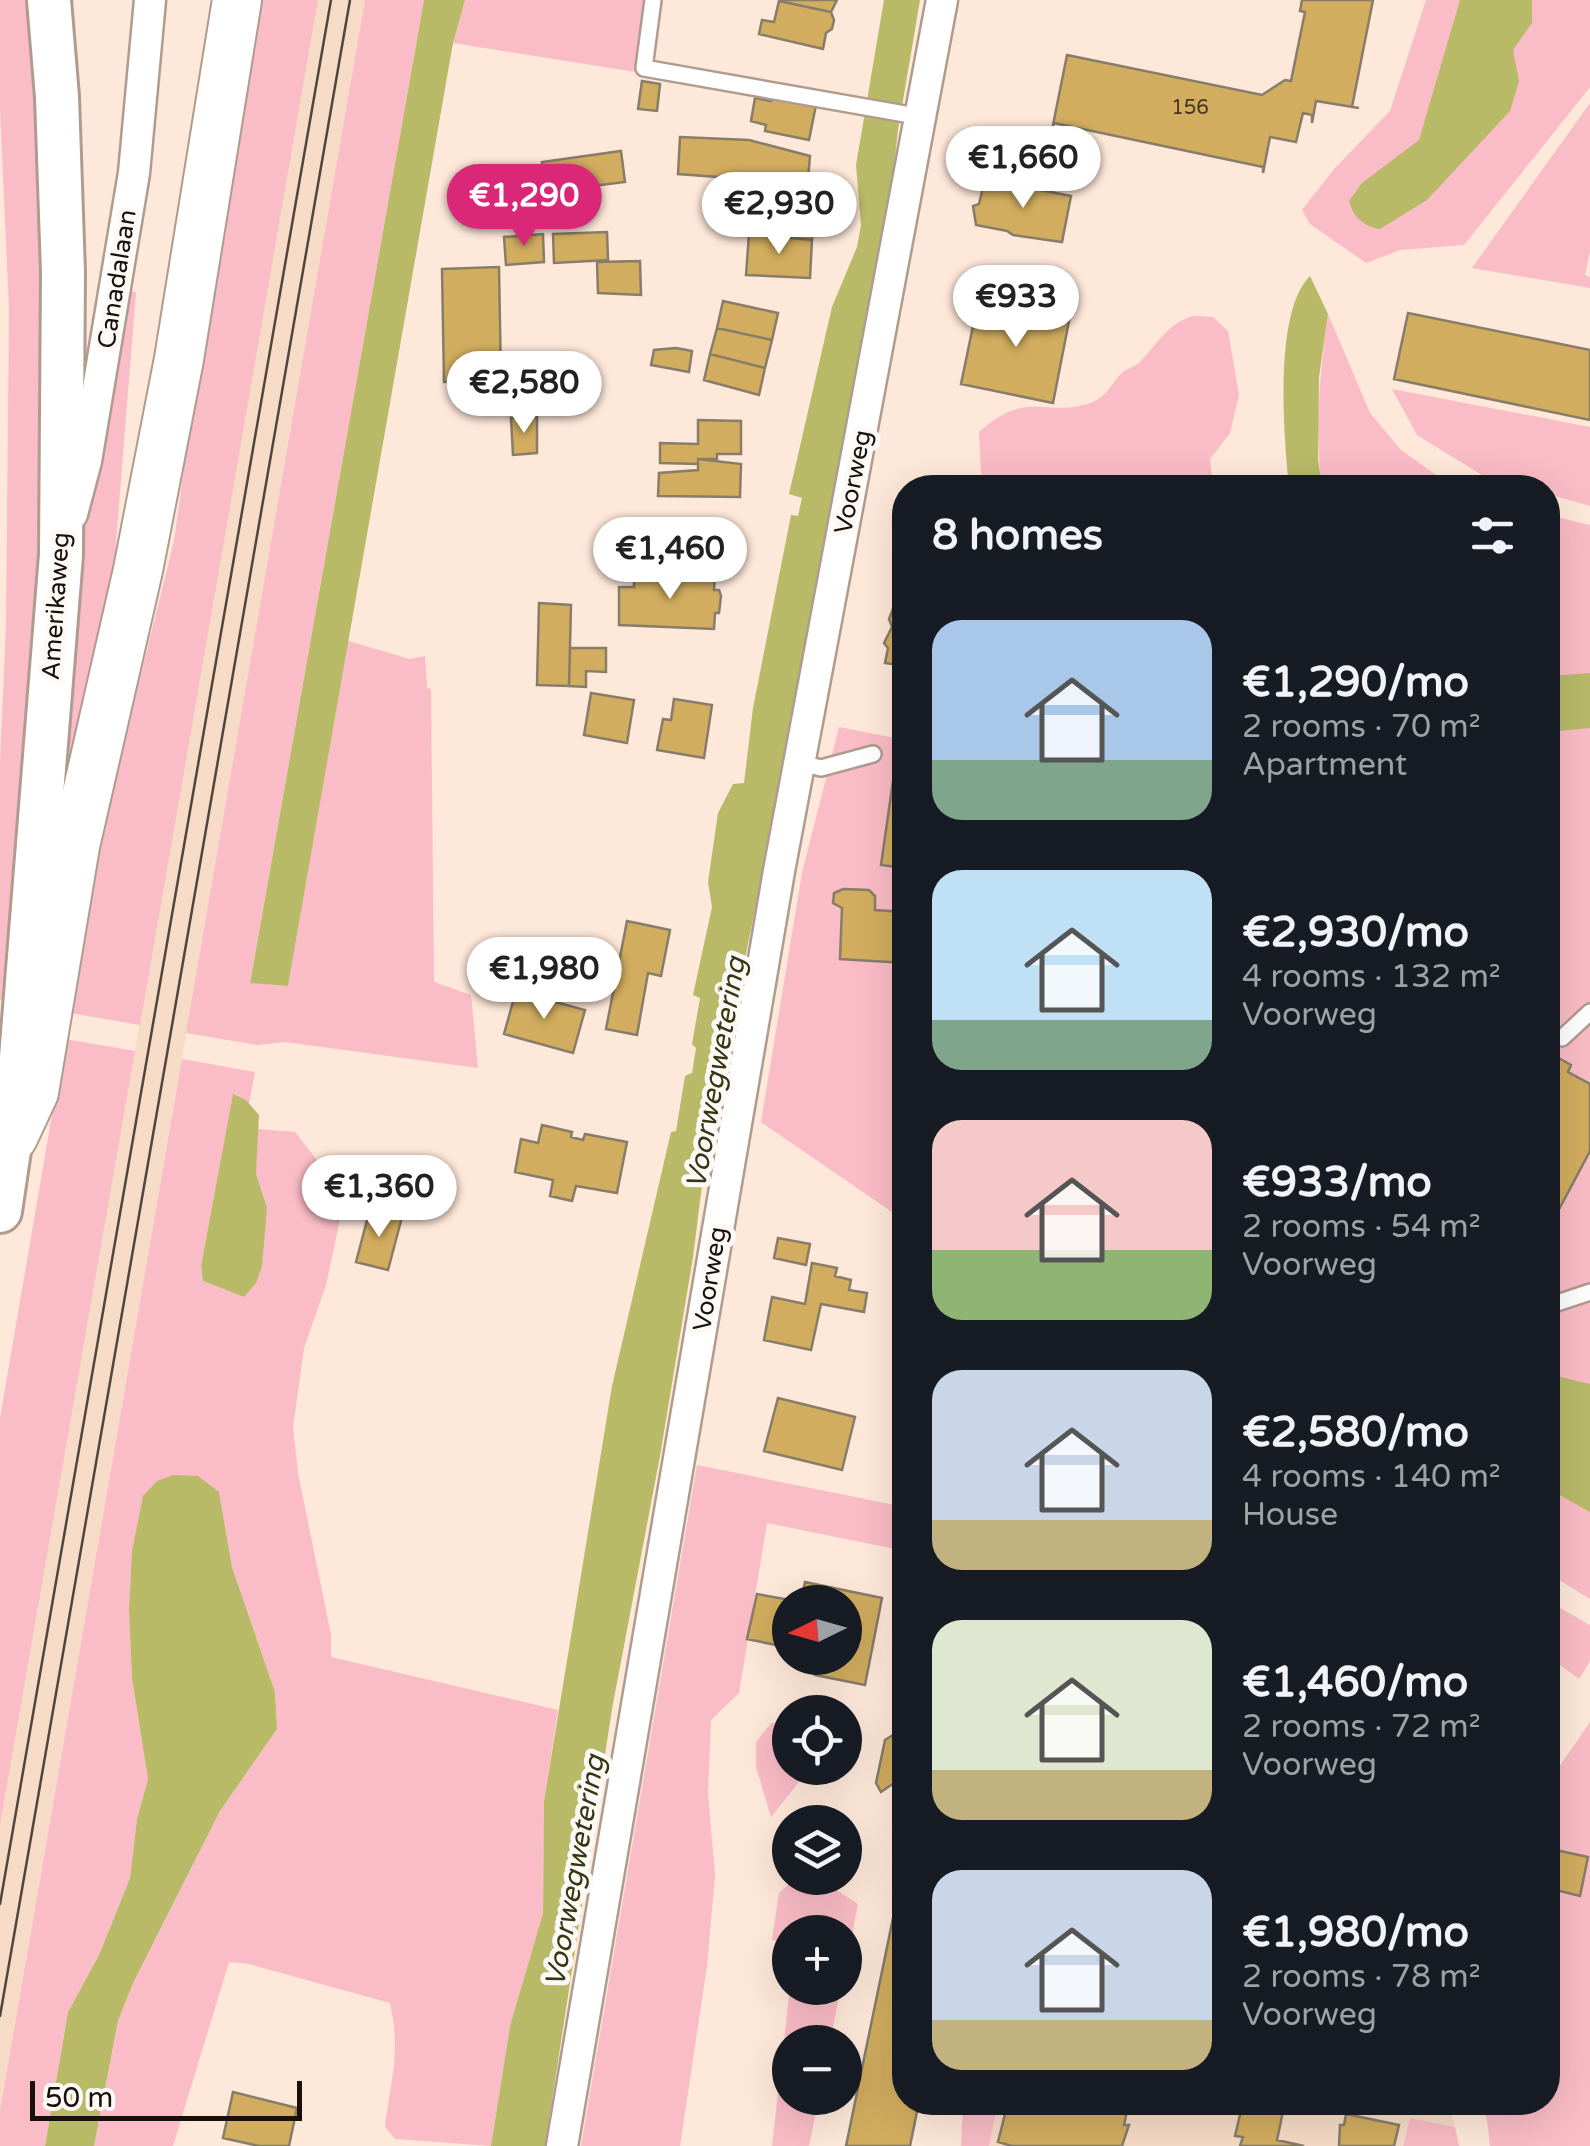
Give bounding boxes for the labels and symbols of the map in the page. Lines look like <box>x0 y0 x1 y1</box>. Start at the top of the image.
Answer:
house number: 156 <box>1171 96 1209 120</box>
pin: €1,660 <box>942 126 1104 211</box>
pin: €1,290 <box>443 164 605 249</box>
pin: €2,930 <box>698 172 860 257</box>
street label: Canadalaan <box>91 207 143 351</box>
pin: €933 <box>957 265 1075 350</box>
pin: €2,580 <box>443 351 605 436</box>
street label: Voorweg <box>828 427 878 537</box>
pin: €1,460 <box>589 517 751 602</box>
street label: Amerikaweg <box>36 531 76 681</box>
pin: €1,980 <box>463 937 625 1022</box>
water label: Voorwegwetering <box>679 953 753 1192</box>
pin: €1,360 <box>298 1155 460 1240</box>
street label: Voorweg <box>687 1225 733 1333</box>
north arrow <box>772 1585 862 1675</box>
water label: Voorwegwetering <box>538 1751 612 1990</box>
scale bar <box>30 2076 302 2120</box>

